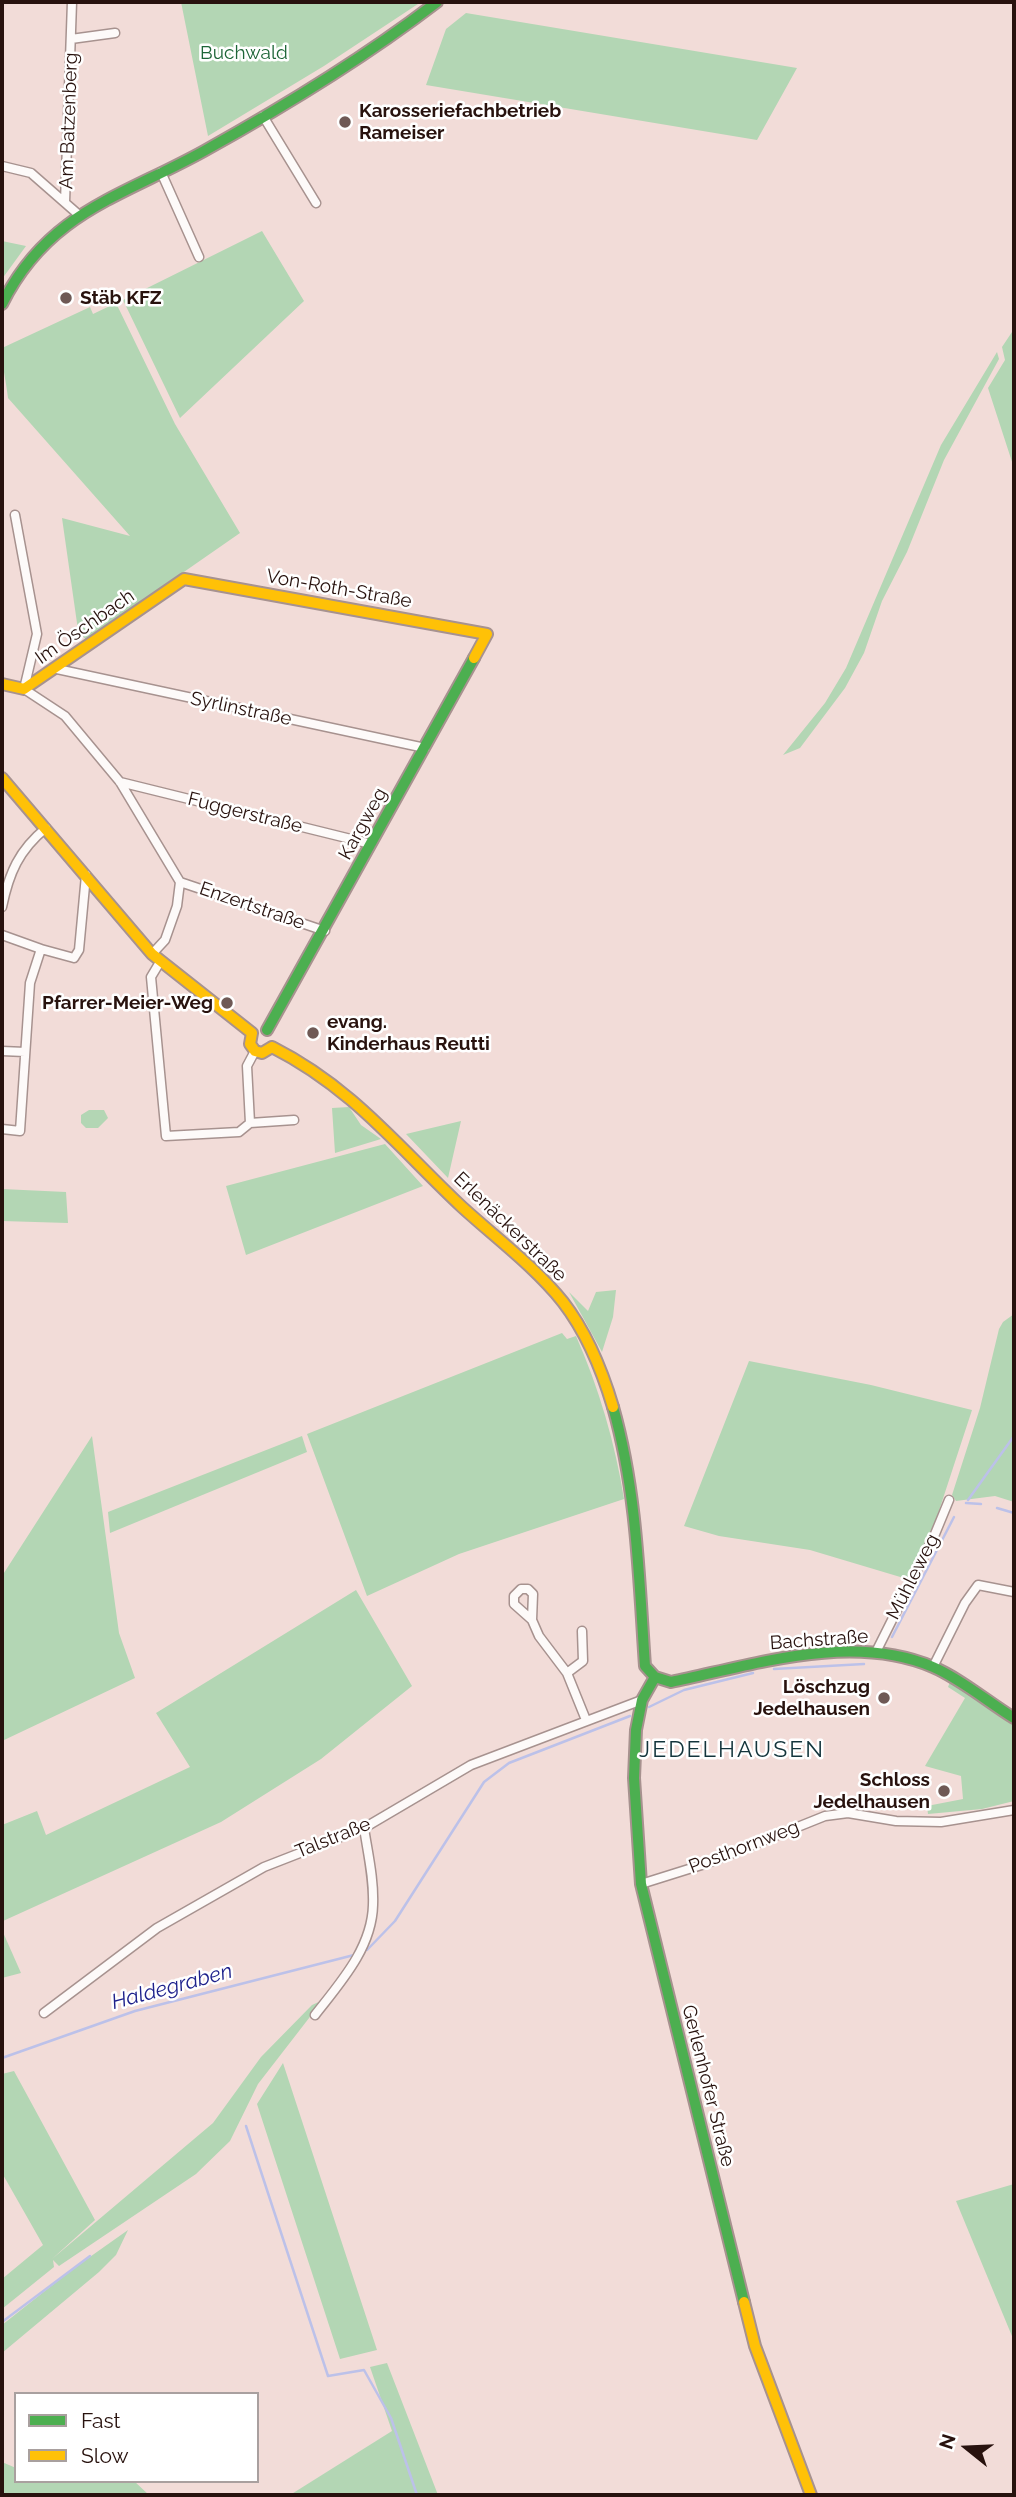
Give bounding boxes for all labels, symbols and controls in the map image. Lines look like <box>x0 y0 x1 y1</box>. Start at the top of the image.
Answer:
park label: Buchwald <box>200 42 288 64</box>
street label: Am Batzenberg <box>55 52 83 190</box>
place label: Karosseriefachbetrieb Rameiser <box>359 100 561 144</box>
marker: Karosseriefachbetrieb Rameiser <box>337 114 353 130</box>
place label: Stäb KFZ <box>80 287 162 309</box>
marker: Stäb KFZ <box>58 290 74 306</box>
street label: Von-Roth-Straße <box>265 565 413 613</box>
street label: Im Öschbach <box>31 585 139 669</box>
street label: Syrlinstraße <box>188 687 294 731</box>
street label: Kargweg <box>334 784 392 864</box>
street label: Fuggerstraße <box>185 788 305 838</box>
street label: Enzertstraße <box>196 877 308 935</box>
place label: Pfarrer-Meier-Weg <box>42 992 213 1014</box>
marker: Pfarrer-Meier-Weg <box>219 995 235 1011</box>
place label: evang. Kinderhaus Reutti <box>327 1011 490 1055</box>
marker: evang. Kinderhaus Reutti <box>305 1025 321 1041</box>
street label: Erlenäckerstraße <box>449 1167 571 1287</box>
street label: Mühleweg <box>882 1530 944 1624</box>
street label: Bachstraße <box>769 1625 869 1655</box>
place label: Löschzug Jedelhausen <box>753 1676 870 1720</box>
marker: Löschzug Jedelhausen <box>876 1690 892 1706</box>
district label: JEDELHAUSEN <box>640 1736 824 1764</box>
place label: Schloss Jedelhausen <box>813 1769 930 1813</box>
marker: Schloss Jedelhausen <box>936 1783 952 1799</box>
street label: Talstraße <box>292 1813 374 1863</box>
street label: Posthornweg <box>686 1815 802 1879</box>
water label: Haldegraben <box>109 1959 235 2015</box>
street label: Gerlenhofer Straße <box>677 2003 739 2169</box>
legend <box>14 2392 259 2483</box>
text: Fast <box>81 2408 121 2433</box>
north arrow <box>932 2413 1002 2483</box>
text: N <box>934 2431 960 2452</box>
text: Slow <box>81 2443 129 2468</box>

